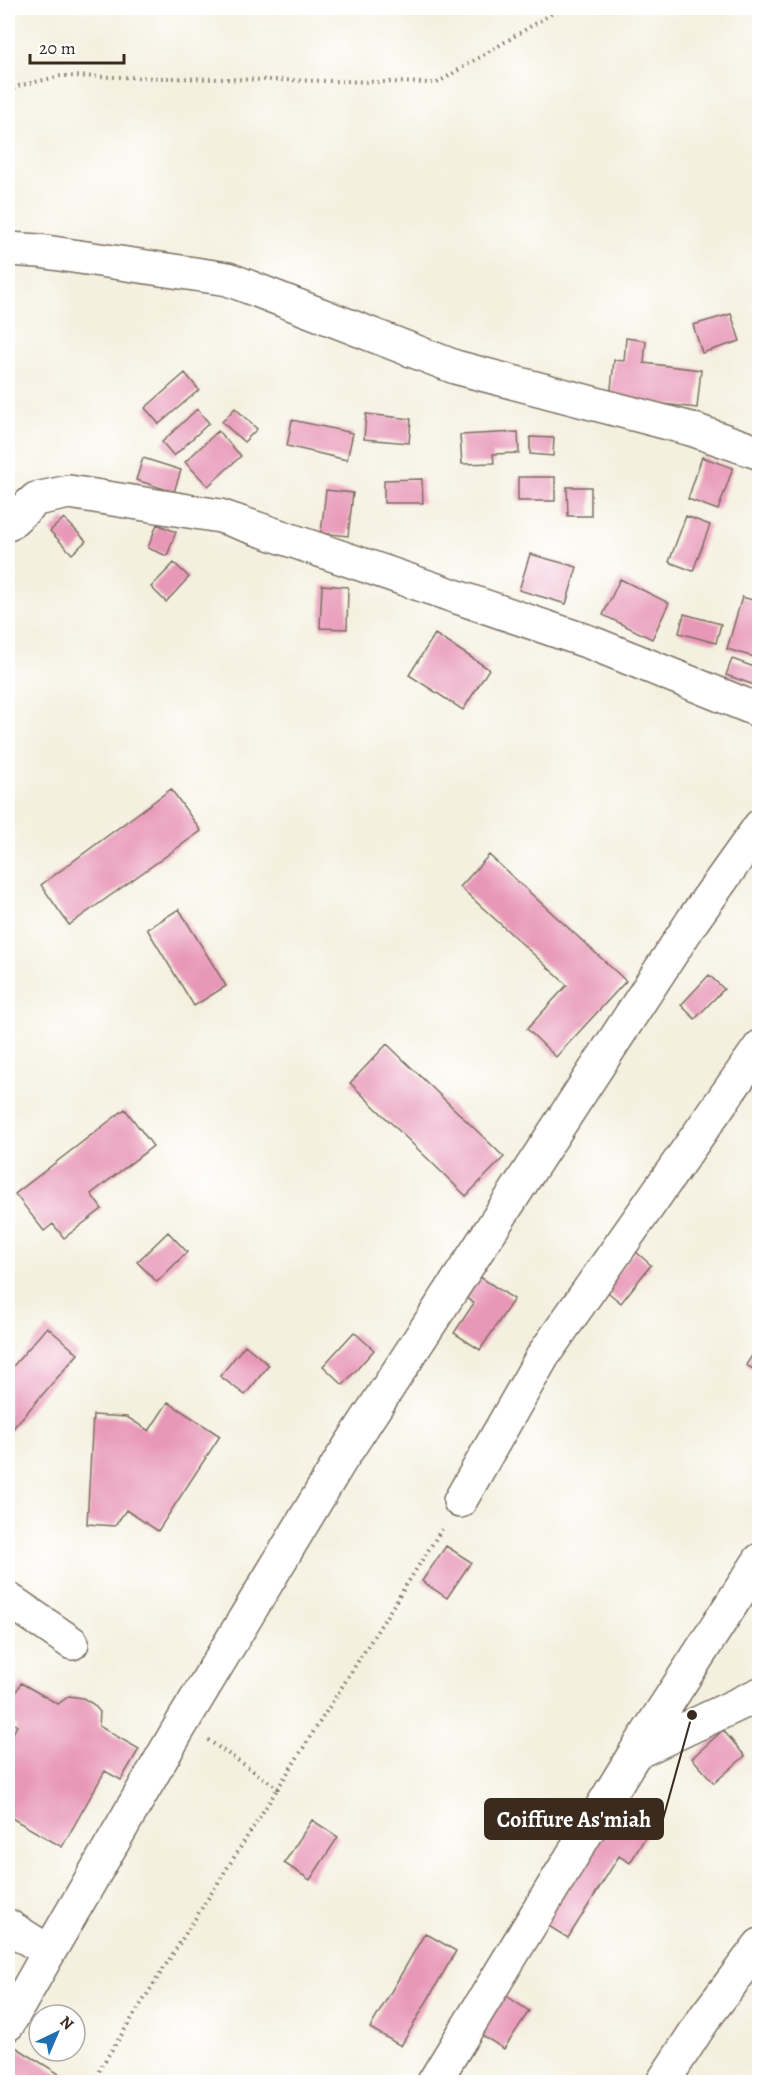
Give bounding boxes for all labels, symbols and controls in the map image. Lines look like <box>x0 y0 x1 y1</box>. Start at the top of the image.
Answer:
scale bar <box>30 27 124 65</box>
text: 20 m <box>39 36 76 60</box>
callout: Coiffure As'miah <box>485 1799 663 1839</box>
text: Coiffure As'miah <box>497 1805 651 1835</box>
north arrow <box>27 2003 87 2063</box>
text: N <box>55 2011 79 2035</box>

